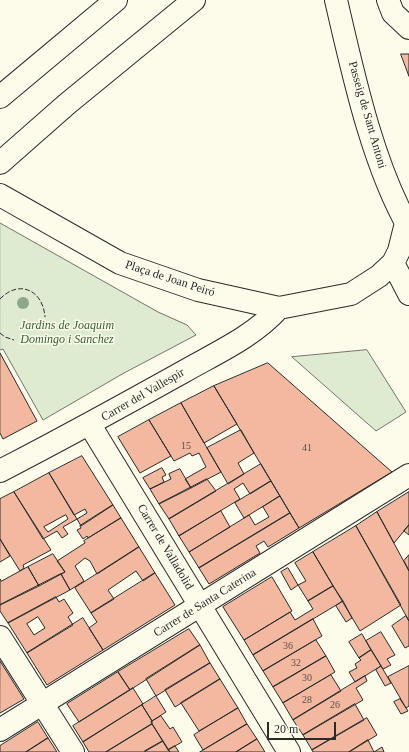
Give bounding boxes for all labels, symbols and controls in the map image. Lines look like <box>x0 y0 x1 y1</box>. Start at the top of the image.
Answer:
street label: Passeig de Sant Antoni <box>345 60 389 170</box>
street label: Plaça de Joan Peiró <box>123 258 217 300</box>
park label: Jardins de Joaquim Domingo i Sanchez <box>20 319 114 347</box>
street label: Carrer del Vallespir <box>99 365 187 425</box>
house number: 15 <box>181 440 191 452</box>
house number: 41 <box>302 442 312 454</box>
street label: Carrer de Valladolid <box>134 502 196 592</box>
street label: Carrer de Santa Caterina <box>151 566 259 640</box>
house number: 36 <box>283 640 293 652</box>
house number: 32 <box>291 657 301 669</box>
house number: 30 <box>302 672 312 684</box>
house number: 28 <box>302 694 312 706</box>
house number: 26 <box>330 699 340 711</box>
scale bar <box>269 714 338 740</box>
text: 20 m <box>274 722 298 736</box>

